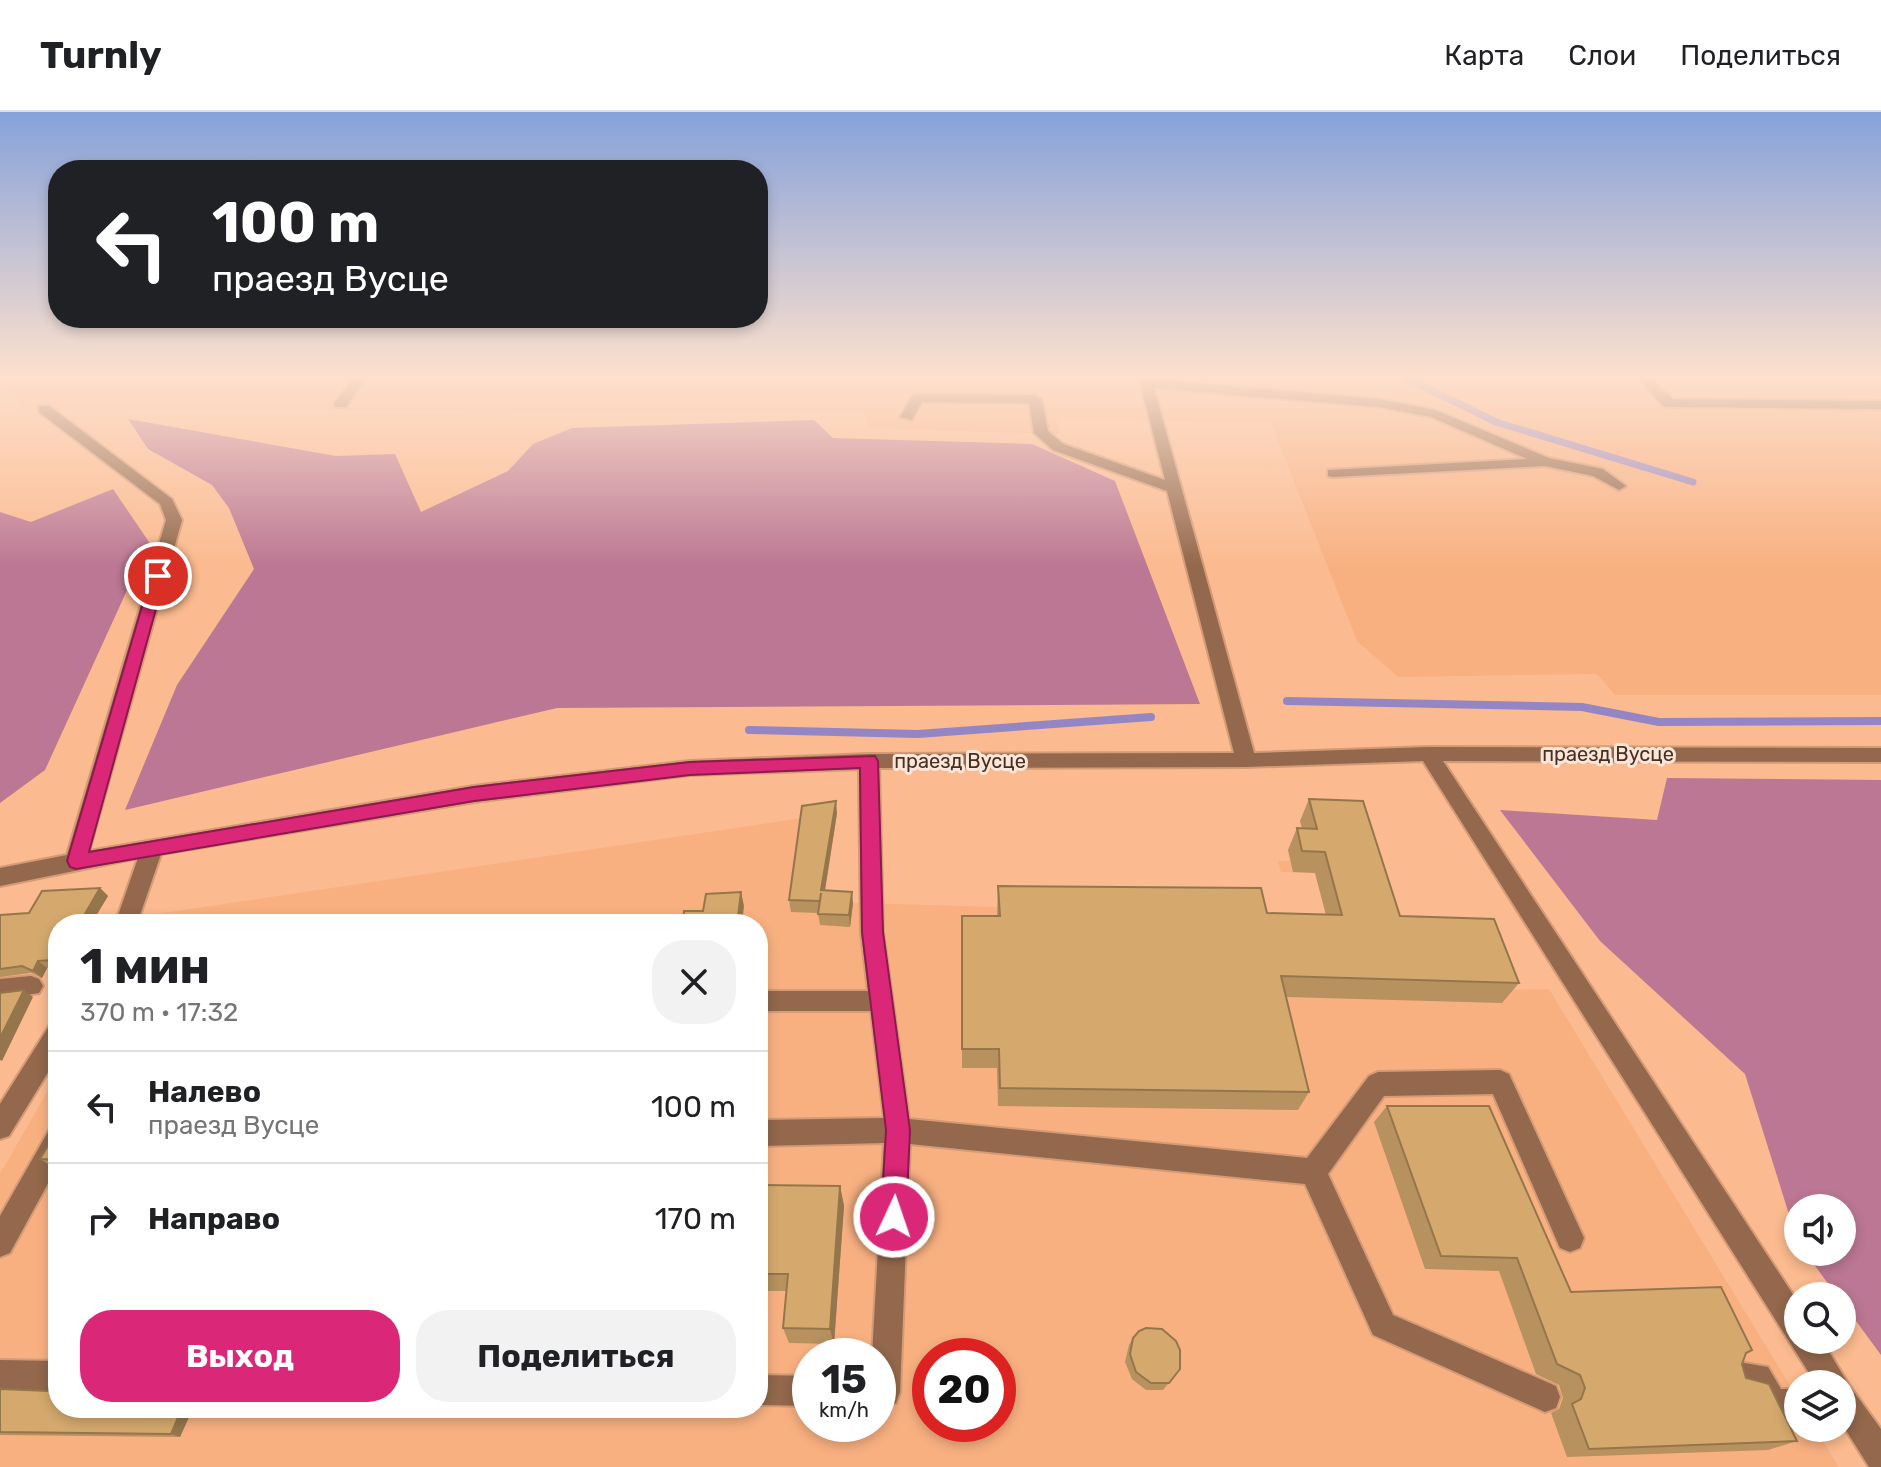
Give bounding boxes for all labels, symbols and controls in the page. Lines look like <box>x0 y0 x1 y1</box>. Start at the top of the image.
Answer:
text: Turnly <box>40 32 162 78</box>
text: Карта <box>1444 39 1524 72</box>
text: Слои <box>1568 39 1636 72</box>
text: Поделиться <box>1680 39 1841 72</box>
text: 100 m <box>212 190 379 256</box>
icon: left <box>80 192 184 296</box>
text: праезд Вусце <box>212 257 449 300</box>
pin <box>124 542 192 610</box>
icon: arrive <box>136 554 180 598</box>
street label: праезд Вусце <box>1542 742 1674 766</box>
street label: праезд Вусце <box>894 749 1026 773</box>
text: 1 мин <box>80 938 210 995</box>
button: close <box>652 940 736 1024</box>
text: 370 m · 17:32 <box>80 997 238 1028</box>
text: Налево <box>148 1074 261 1110</box>
icon: left <box>80 1085 124 1129</box>
text: 100 m <box>651 1089 736 1125</box>
text: праезд Вусце <box>148 1110 319 1141</box>
position arrow <box>852 1175 936 1259</box>
map controls <box>1784 1194 1856 1442</box>
button: sound <box>1784 1194 1856 1266</box>
icon: right <box>80 1197 124 1241</box>
text: Направо <box>148 1201 280 1237</box>
text: 170 m <box>655 1201 736 1237</box>
button: search <box>1784 1282 1856 1354</box>
button: Выход <box>80 1310 400 1402</box>
button: Поделиться <box>416 1310 736 1402</box>
speed limit sign: 20 <box>912 1338 1016 1442</box>
text: 15 <box>821 1356 867 1403</box>
button: layers <box>1784 1370 1856 1442</box>
text: km/h <box>819 1398 869 1422</box>

